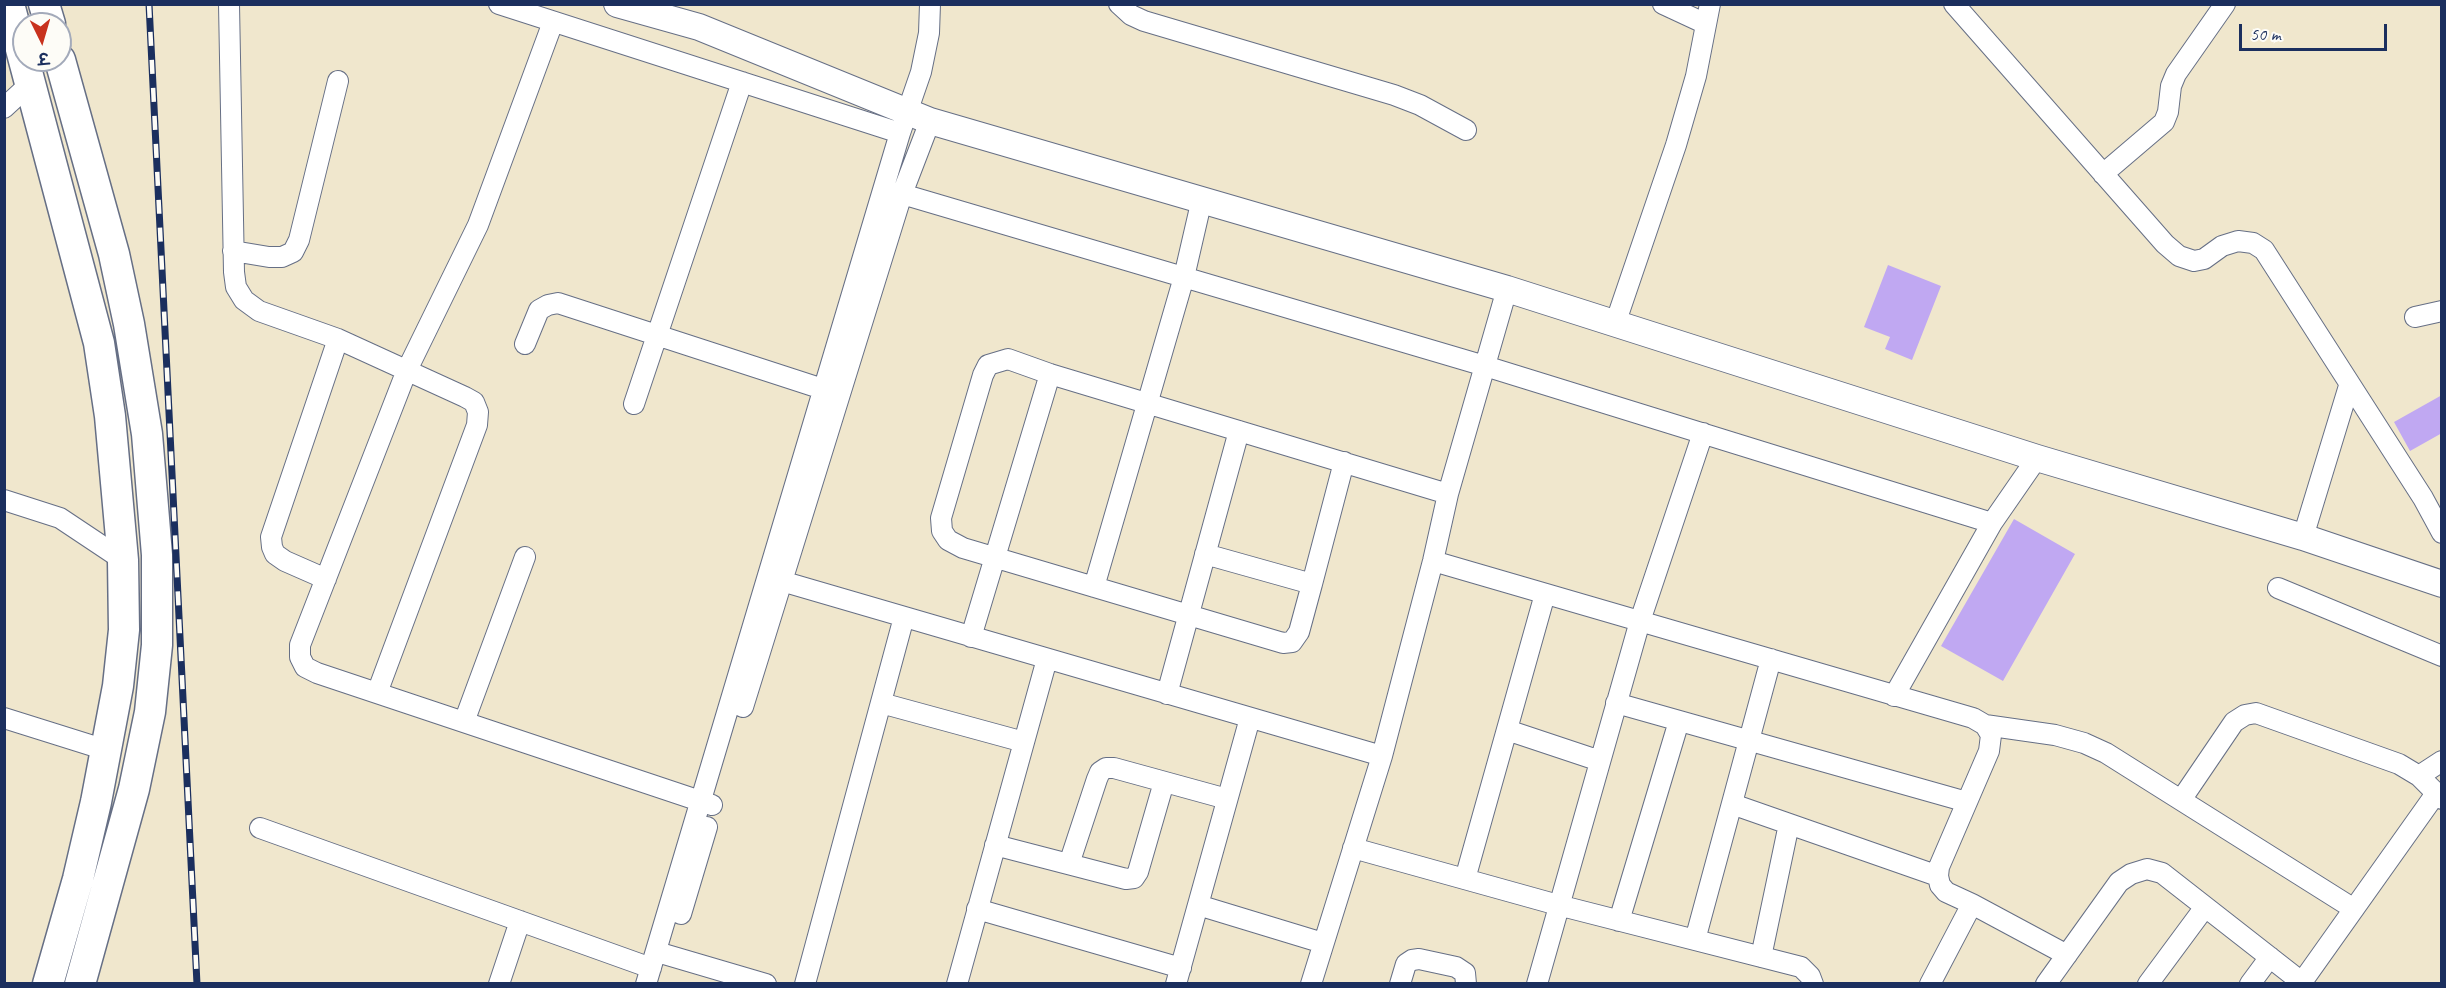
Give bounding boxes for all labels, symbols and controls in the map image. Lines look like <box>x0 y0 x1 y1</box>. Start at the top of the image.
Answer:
north arrow <box>12 12 72 72</box>
scale bar <box>2242 12 2390 50</box>
text: 50 m <box>2250 23 2281 45</box>
text: उ <box>37 48 50 68</box>

